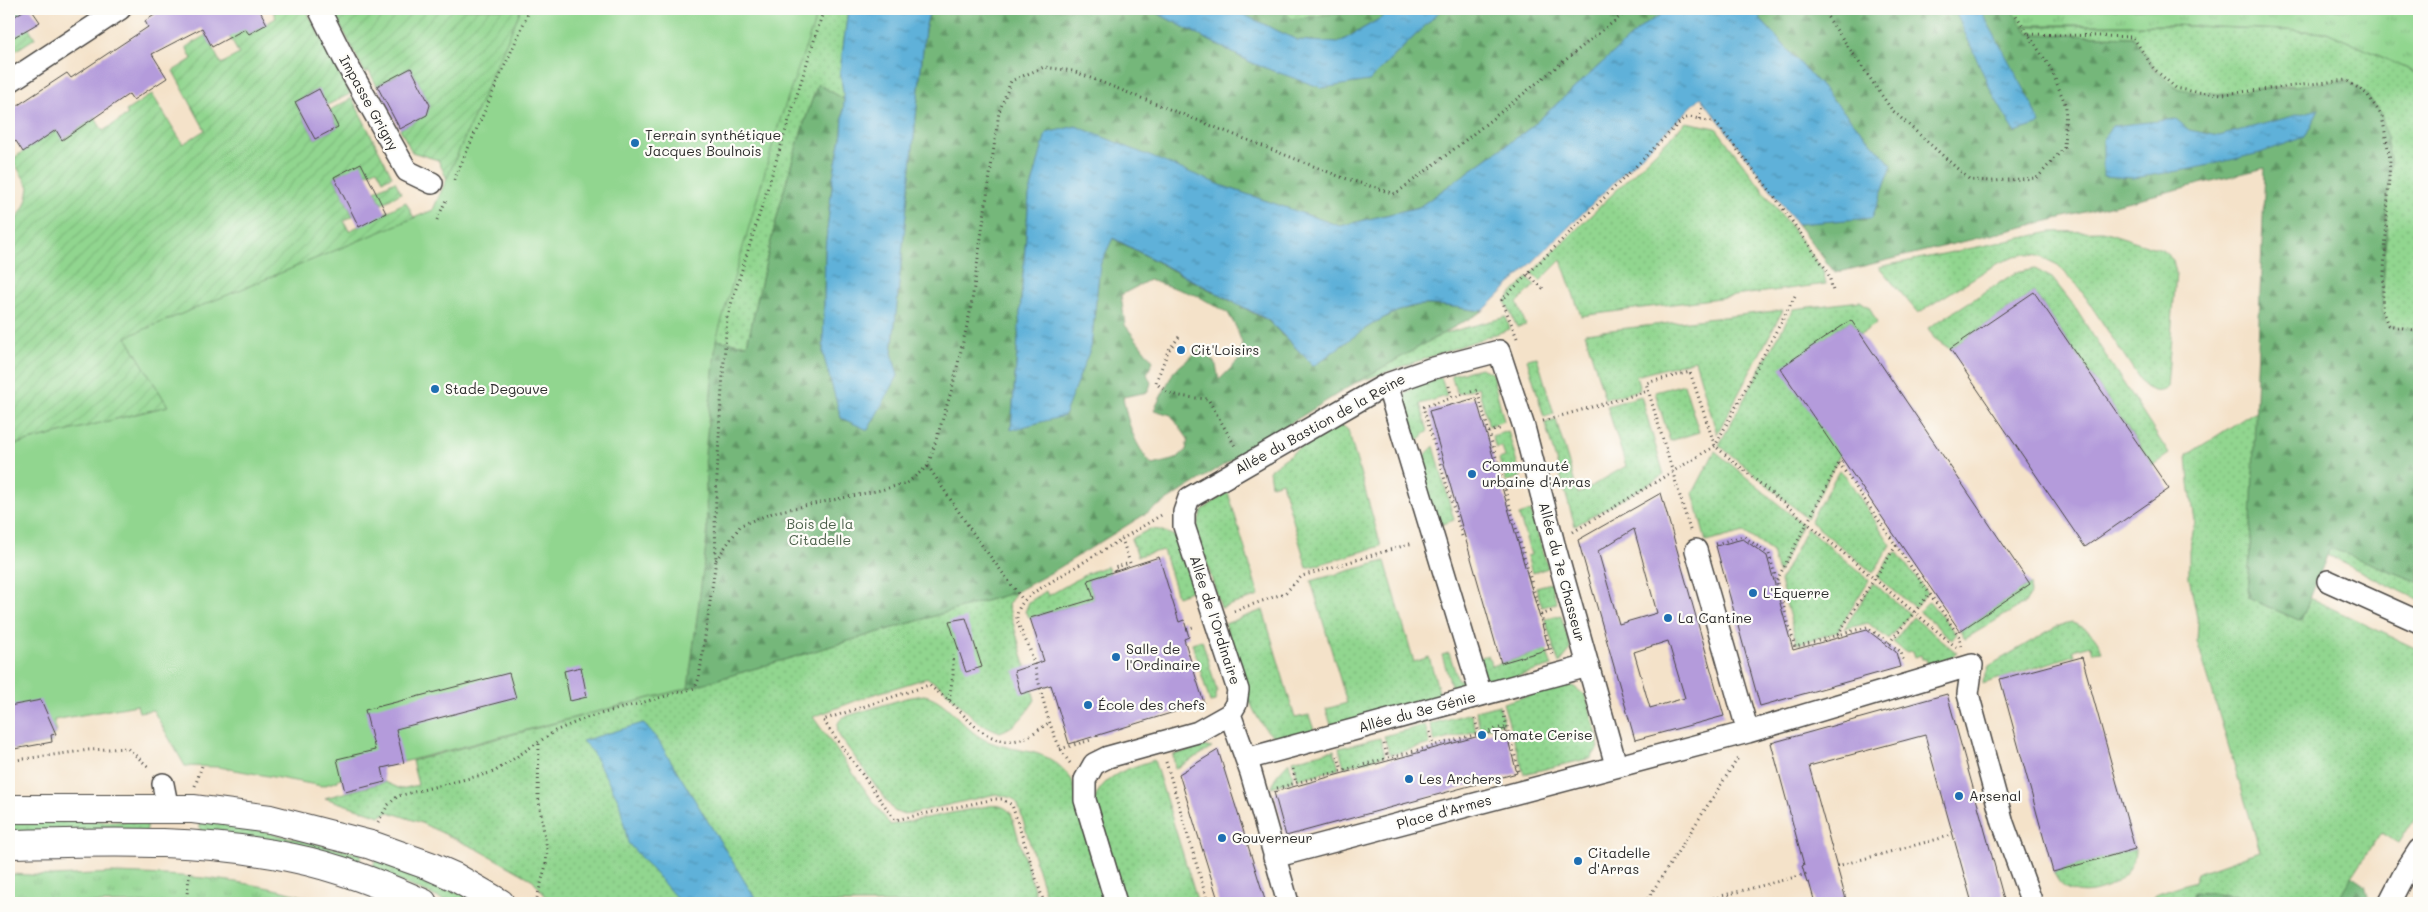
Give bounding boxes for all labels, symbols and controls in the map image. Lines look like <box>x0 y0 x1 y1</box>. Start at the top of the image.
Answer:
street label: Impasse Grigny <box>335 52 404 154</box>
place label: Terrain synthétique Jacques Boulnois <box>645 125 781 160</box>
marker: Terrain synthétique Jacques Boulnois <box>629 137 641 149</box>
place label: Cit'Loisirs <box>1191 340 1259 359</box>
marker: Cit'Loisirs <box>1175 344 1187 356</box>
street label: Allée du Bastion de la Reine <box>1231 369 1408 478</box>
place label: Stade Degouve <box>445 379 548 398</box>
marker: Stade Degouve <box>429 383 441 395</box>
place label: Communauté urbaine d'Arras <box>1482 456 1591 491</box>
marker: Communauté urbaine d'Arras <box>1466 468 1478 480</box>
street label: Allée du 7e Chasseur <box>1535 500 1590 644</box>
park label: Bois de la Citadelle <box>787 514 853 549</box>
street label: Allée de l'Ordinaire <box>1186 553 1245 687</box>
place label: L'Equerre <box>1763 583 1830 602</box>
marker: L'Equerre <box>1747 587 1759 599</box>
place label: La Cantine <box>1678 608 1752 627</box>
marker: La Cantine <box>1662 612 1674 624</box>
place label: Salle de l'Ordinaire <box>1126 639 1200 674</box>
marker: Salle de l'Ordinaire <box>1110 651 1122 663</box>
street label: Allée du 3e Génie <box>1356 687 1478 736</box>
place label: École des chefs <box>1098 695 1205 714</box>
marker: École des chefs <box>1082 699 1094 711</box>
place label: Tomate Cerise <box>1492 725 1593 744</box>
marker: Tomate Cerise <box>1476 729 1488 741</box>
place label: Les Archers <box>1419 769 1502 788</box>
marker: Les Archers <box>1403 773 1415 785</box>
place label: Arsenal <box>1969 786 2021 805</box>
street label: Place d'Armes <box>1394 790 1493 833</box>
marker: Arsenal <box>1953 790 1965 802</box>
place label: Gouverneur <box>1232 828 1313 847</box>
marker: Gouverneur <box>1216 832 1228 844</box>
place label: Citadelle d'Arras <box>1588 843 1650 878</box>
marker: Citadelle d'Arras <box>1572 855 1584 867</box>

